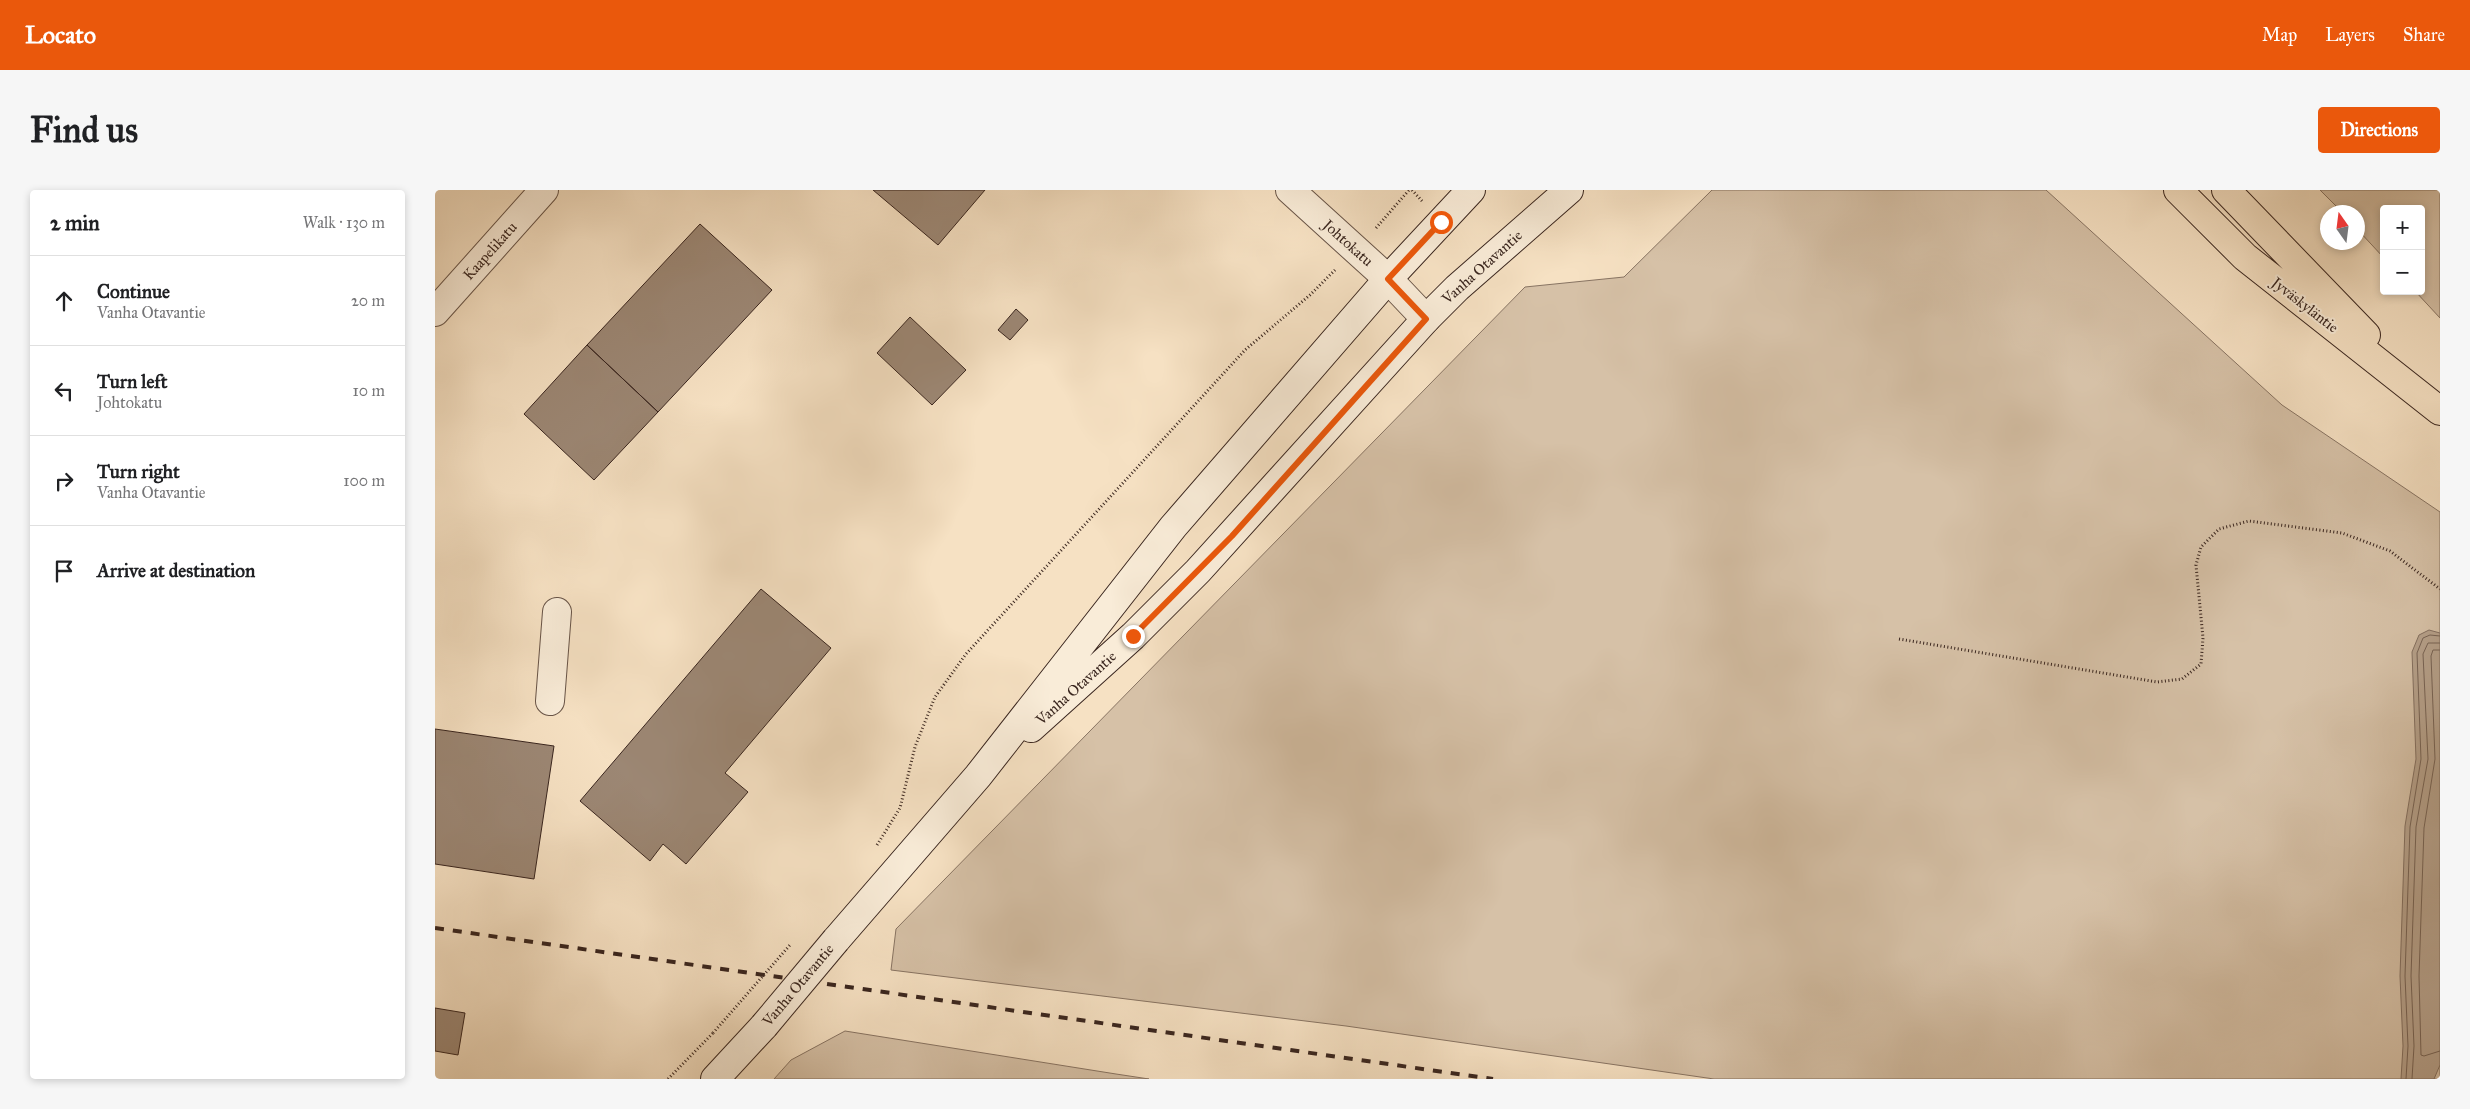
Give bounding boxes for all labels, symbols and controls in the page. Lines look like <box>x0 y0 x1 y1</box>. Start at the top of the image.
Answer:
text: Locato <box>25 20 96 50</box>
text: Map <box>2262 24 2297 46</box>
text: Layers <box>2325 24 2375 46</box>
text: Share <box>2403 24 2445 46</box>
button: Directions <box>2318 107 2440 153</box>
text: Find us <box>30 109 138 152</box>
north arrow <box>2320 205 2365 250</box>
map controls <box>2380 205 2425 295</box>
button: + <box>2380 205 2425 250</box>
text: 2 min <box>50 210 100 236</box>
route start <box>1430 211 1453 234</box>
text: Walk · 130 m <box>303 213 385 232</box>
street label: Johtokatu <box>1317 215 1377 271</box>
street label: Kaapelikatu <box>459 218 521 284</box>
street label: Vanha Otavantie <box>1437 226 1526 308</box>
button: − <box>2380 250 2425 295</box>
street label: Jyväskyläntie <box>2266 272 2342 337</box>
text: Continue <box>97 280 170 303</box>
icon: ahead <box>50 287 78 315</box>
text: 20 m <box>351 291 385 310</box>
text: Vanha Otavantie <box>97 303 206 322</box>
text: Turn left <box>97 370 167 393</box>
icon: left <box>50 377 78 405</box>
text: 10 m <box>353 381 385 400</box>
text: Johtokatu <box>97 393 162 412</box>
text: Turn right <box>97 460 180 483</box>
icon: right <box>50 467 78 495</box>
text: 100 m <box>343 471 385 490</box>
text: Vanha Otavantie <box>97 483 206 502</box>
icon: arrive <box>50 557 78 585</box>
text: Arrive at destination <box>97 559 255 582</box>
route end <box>1122 625 1145 648</box>
street label: Vanha Otavantie <box>1031 647 1120 729</box>
street label: Vanha Otavantie <box>758 940 838 1031</box>

